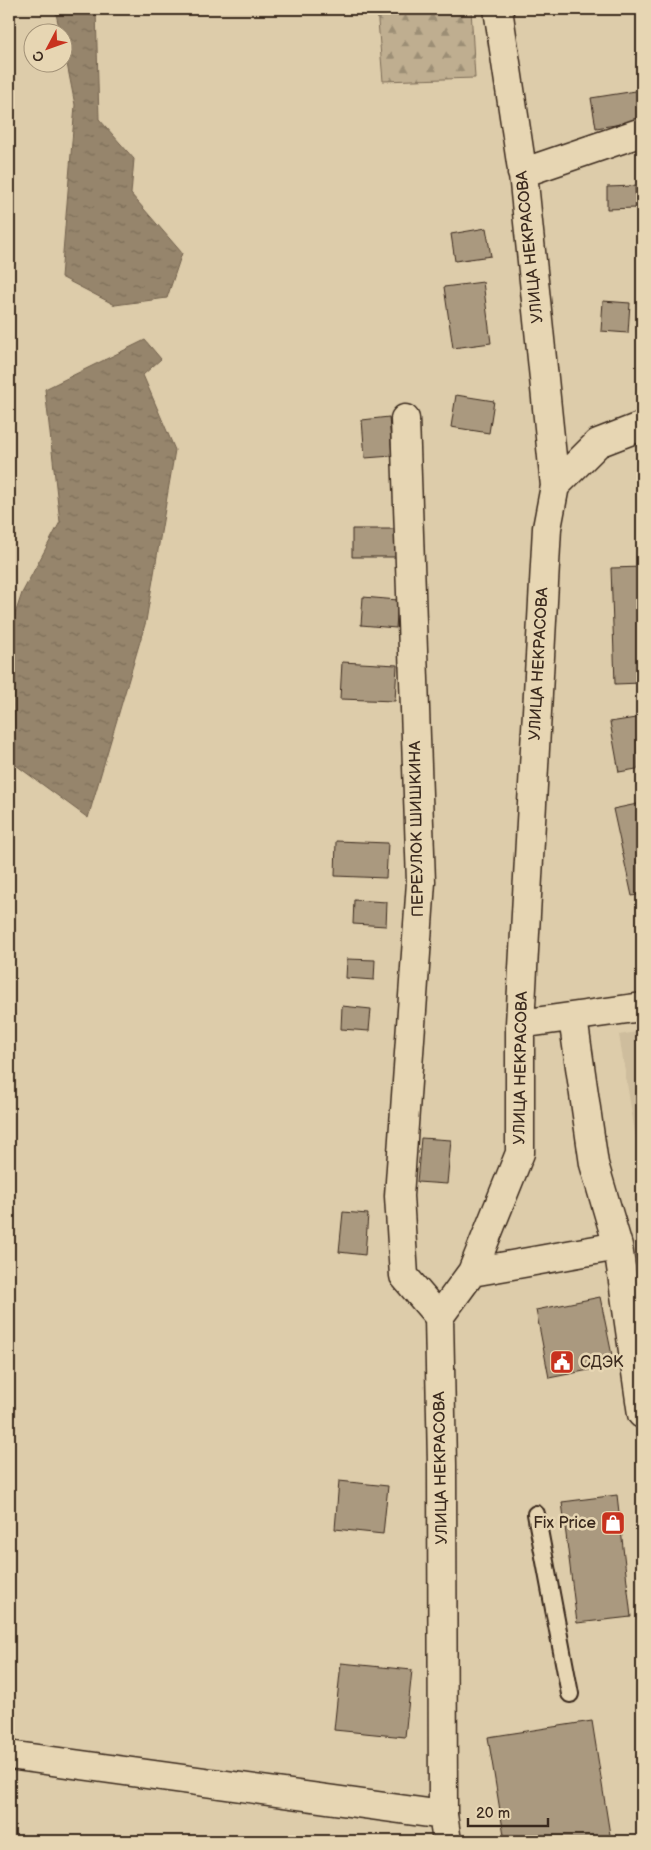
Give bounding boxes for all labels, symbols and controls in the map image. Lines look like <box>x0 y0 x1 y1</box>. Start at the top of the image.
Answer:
north arrow <box>22 22 72 72</box>
text: С <box>29 47 48 65</box>
street label: УЛИЦА НЕКРАСОВА <box>513 169 547 324</box>
street label: УЛИЦА НЕКРАСОВА <box>525 587 553 741</box>
street label: ПЕРЕУЛОК ШИШКИНА <box>406 740 428 917</box>
street label: УЛИЦА НЕКРАСОВА <box>510 991 532 1145</box>
public building icon: СДЭК <box>549 1349 575 1375</box>
place label: СДЭК <box>580 1353 624 1372</box>
street label: УЛИЦА НЕКРАСОВА <box>430 1391 452 1545</box>
shop icon: Fix Price <box>600 1510 626 1536</box>
place label: Fix Price <box>533 1514 596 1533</box>
scale bar <box>468 1795 548 1827</box>
text: 20 m <box>476 1804 510 1823</box>

